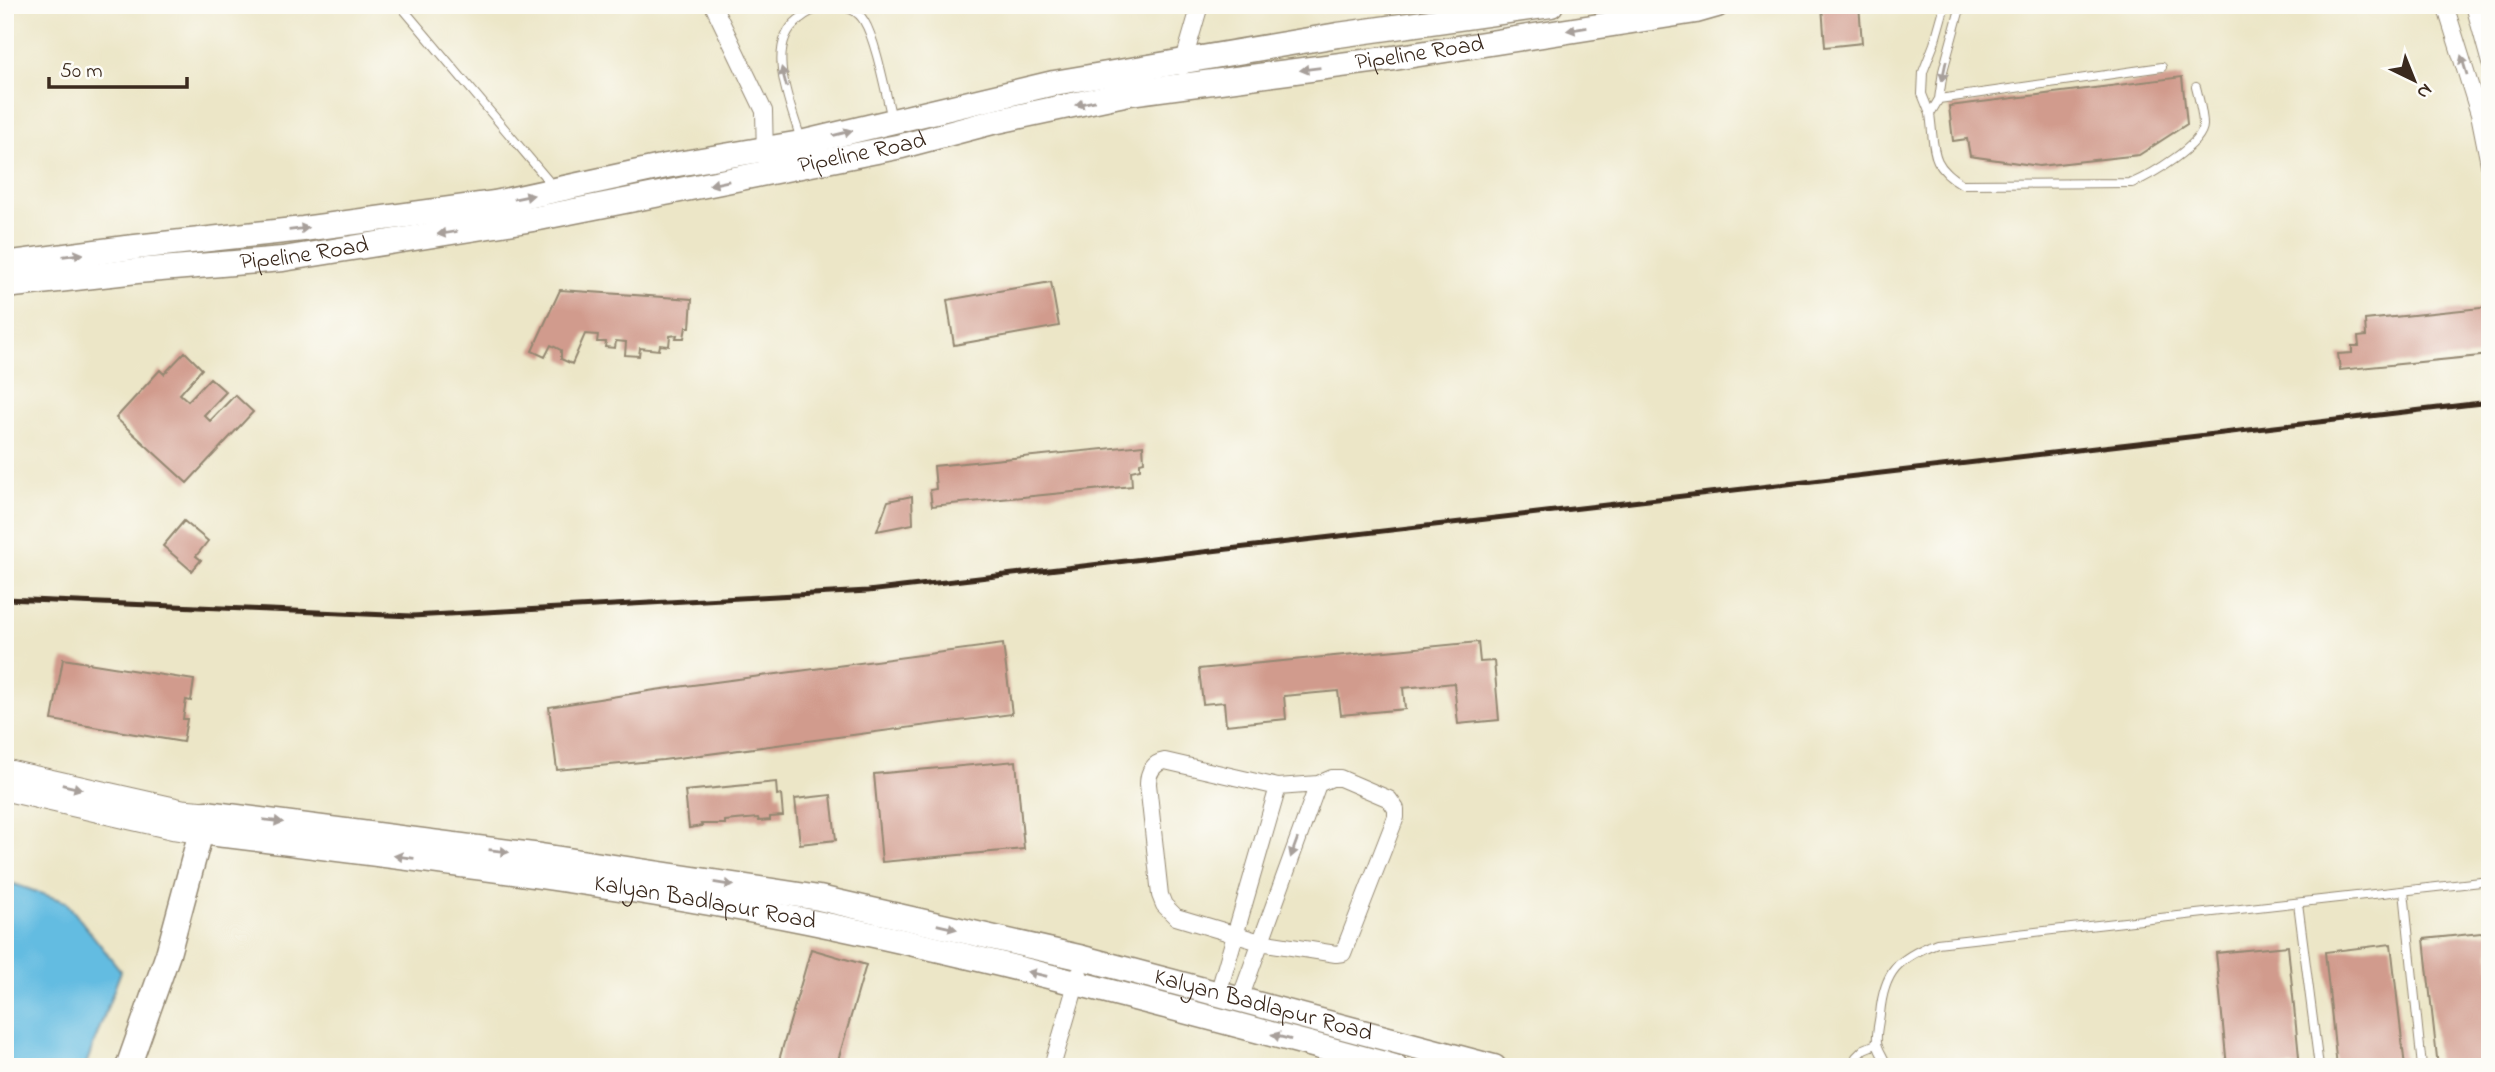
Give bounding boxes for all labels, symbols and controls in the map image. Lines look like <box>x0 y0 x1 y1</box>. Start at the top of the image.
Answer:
one-way arrow <box>1566 24 1588 35</box>
street label: Pipeline Road <box>1353 27 1487 80</box>
scale bar <box>49 46 187 90</box>
north arrow <box>2380 46 2450 116</box>
one-way arrow <box>2458 54 2469 75</box>
text: 50 m <box>60 57 103 87</box>
one-way arrow <box>1939 60 1950 82</box>
one-way arrow <box>1298 63 1320 74</box>
one-way arrow <box>778 66 789 88</box>
text: N <box>2410 76 2438 105</box>
one-way arrow <box>1074 98 1096 109</box>
street label: Pipeline Road <box>795 123 930 184</box>
one-way arrow <box>832 127 854 138</box>
one-way arrow <box>708 178 730 189</box>
one-way arrow <box>513 191 535 202</box>
one-way arrow <box>288 224 310 235</box>
street label: Pipeline Road <box>238 228 372 280</box>
one-way arrow <box>436 228 458 239</box>
one-way arrow <box>62 249 84 260</box>
one-way arrow <box>61 782 83 793</box>
one-way arrow <box>263 816 285 827</box>
one-way arrow <box>1288 838 1299 859</box>
one-way arrow <box>488 845 510 856</box>
one-way arrow <box>393 852 415 863</box>
street label: Kalyan Badlapur Road <box>591 867 820 940</box>
one-way arrow <box>713 878 735 889</box>
one-way arrow <box>936 922 958 933</box>
street label: Kalyan Badlapur Road <box>1150 960 1377 1052</box>
one-way arrow <box>1026 968 1048 979</box>
one-way arrow <box>1270 1031 1292 1042</box>

